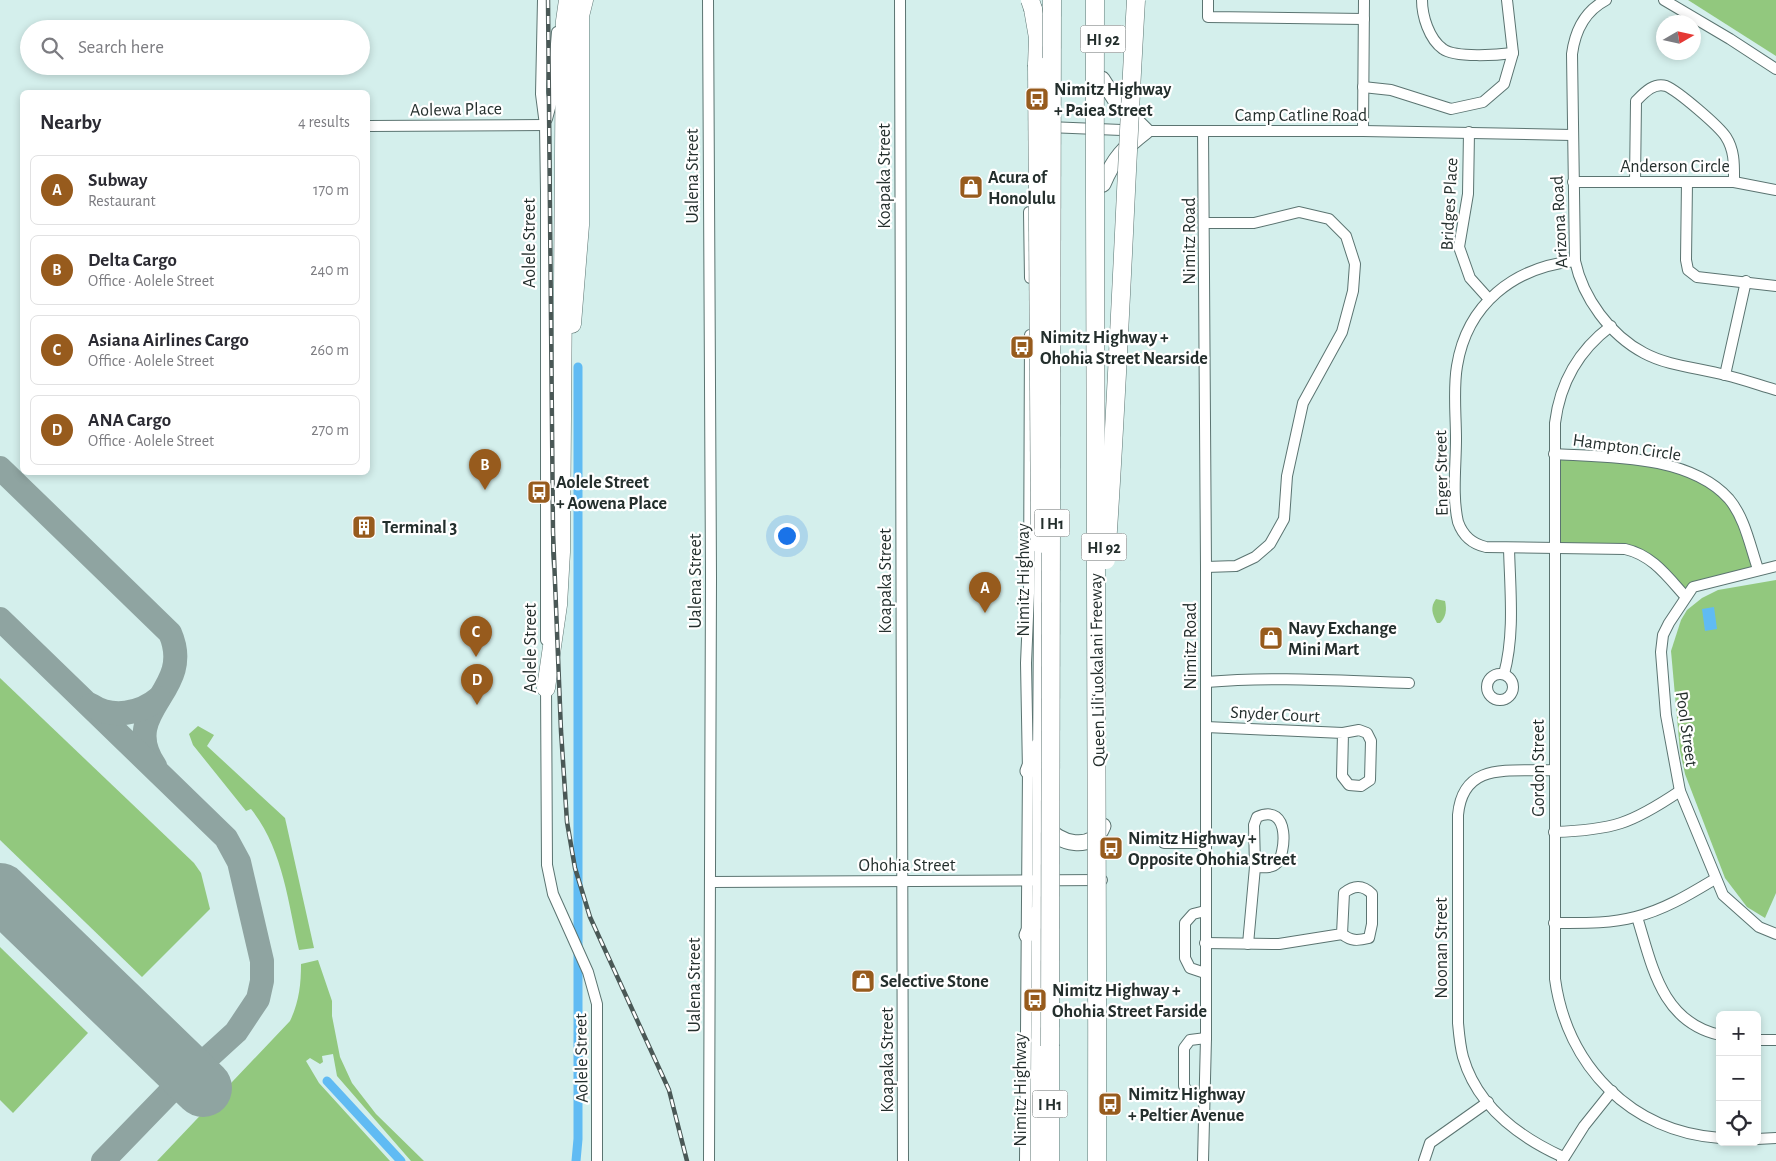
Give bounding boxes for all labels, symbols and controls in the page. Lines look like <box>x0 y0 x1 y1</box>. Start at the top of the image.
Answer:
north arrow <box>1656 15 1701 60</box>
search box <box>20 20 370 75</box>
road number: HI 92 <box>1080 26 1126 52</box>
icon: search <box>38 34 66 62</box>
text: Search here <box>78 38 164 57</box>
place label: Nimitz Highway + Paiea Street <box>1054 81 1172 120</box>
bus stop icon: Nimitz Highway + Paiea Street <box>1024 86 1050 112</box>
street label: Aolewa Place <box>410 100 502 120</box>
street label: Camp Catline Road <box>1235 107 1367 125</box>
text: Nearby <box>40 112 101 133</box>
text: 4 results <box>298 114 350 130</box>
street label: Koapaka Street <box>876 123 894 229</box>
street label: Ualena Street <box>684 128 702 223</box>
street label: Bridges Place <box>1439 157 1461 251</box>
street label: Anderson Circle <box>1620 158 1730 176</box>
place label: Acura of Honolulu <box>988 169 1056 208</box>
text: Subway <box>88 171 148 190</box>
shop icon: Acura of Honolulu <box>958 174 984 200</box>
street label: Arizona Road <box>1549 175 1571 269</box>
text: A <box>52 182 62 198</box>
text: 170 m <box>313 182 349 198</box>
text: Restaurant <box>88 193 156 209</box>
street label: Nimitz Road <box>1181 197 1199 285</box>
street label: Aolele Street <box>521 198 539 288</box>
text: Delta Cargo <box>88 251 177 270</box>
text: B <box>52 262 62 278</box>
text: 240 m <box>310 262 349 278</box>
text: Office · Aolele Street <box>88 273 214 289</box>
place label: Nimitz Highway + Ohohia Street Nearside <box>1040 329 1208 368</box>
text: Asiana Airlines Cargo <box>88 331 249 350</box>
bus stop icon: Nimitz Highway + Ohohia Street Nearside <box>1009 334 1035 360</box>
text: C <box>53 342 61 358</box>
text: 260 m <box>310 342 349 358</box>
text: Office · Aolele Street <box>88 353 214 369</box>
text: ANA Cargo <box>88 411 171 430</box>
text: D <box>52 422 62 438</box>
text: 270 m <box>311 422 349 438</box>
street label: Enger Street <box>1432 430 1452 516</box>
street label: Hampton Circle <box>1572 431 1682 465</box>
text: Office · Aolele Street <box>88 433 214 449</box>
pin: B <box>469 449 501 490</box>
place label: Aolele Street + Aowena Place <box>556 474 667 513</box>
bus stop icon: Aolele Street + Aowena Place <box>526 479 552 505</box>
road number: I H1 <box>1034 509 1070 536</box>
building icon: Terminal 3 <box>351 514 377 540</box>
place label: Terminal 3 <box>382 519 458 537</box>
your location <box>774 523 800 549</box>
street label: Nimitz Highway <box>1015 523 1033 637</box>
street label: Koapaka Street <box>877 528 895 634</box>
street label: Ualena Street <box>687 533 705 628</box>
road number: HI 92 <box>1082 534 1126 560</box>
pin: A <box>969 572 1001 613</box>
street label: Queen Liliʻuokalani Freeway <box>1087 573 1109 767</box>
street label: Nimitz Road <box>1182 602 1200 690</box>
street label: Aolele Street <box>522 603 540 693</box>
pin: C <box>460 616 492 657</box>
place label: Navy Exchange Mini Mart <box>1288 620 1397 659</box>
shop icon: Navy Exchange Mini Mart <box>1258 625 1284 651</box>
pin: D <box>461 664 493 705</box>
street label: Pool Street <box>1672 690 1700 768</box>
street label: Snyder Court <box>1230 704 1320 726</box>
street label: Gordon Street <box>1530 719 1548 817</box>
place label: Nimitz Highway + Opposite Ohohia Street <box>1128 830 1296 869</box>
bus stop icon: Nimitz Highway + Opposite Ohohia Street <box>1098 835 1124 861</box>
street label: Ohohia Street <box>858 857 956 875</box>
street label: Noonan Street <box>1433 897 1451 999</box>
street label: Ualena Street <box>686 937 704 1032</box>
shop icon: Selective Stone <box>850 968 876 994</box>
place label: Selective Stone <box>880 973 989 991</box>
place label: Nimitz Highway + Ohohia Street Farside <box>1052 982 1207 1021</box>
bus stop icon: Nimitz Highway + Ohohia Street Farside <box>1022 987 1048 1013</box>
street label: Koapaka Street <box>879 1007 897 1113</box>
map controls <box>1716 1011 1761 1146</box>
button: + <box>1716 1011 1761 1056</box>
street label: Aolele Street <box>572 1013 592 1103</box>
street label: Nimitz Highway <box>1012 1033 1030 1147</box>
button: − <box>1716 1056 1761 1101</box>
place label: Nimitz Highway + Peltier Avenue <box>1128 1086 1246 1125</box>
road number: I H1 <box>1032 1090 1068 1118</box>
bus stop icon: Nimitz Highway + Peltier Avenue <box>1097 1091 1123 1117</box>
button: locate <box>1716 1101 1761 1146</box>

